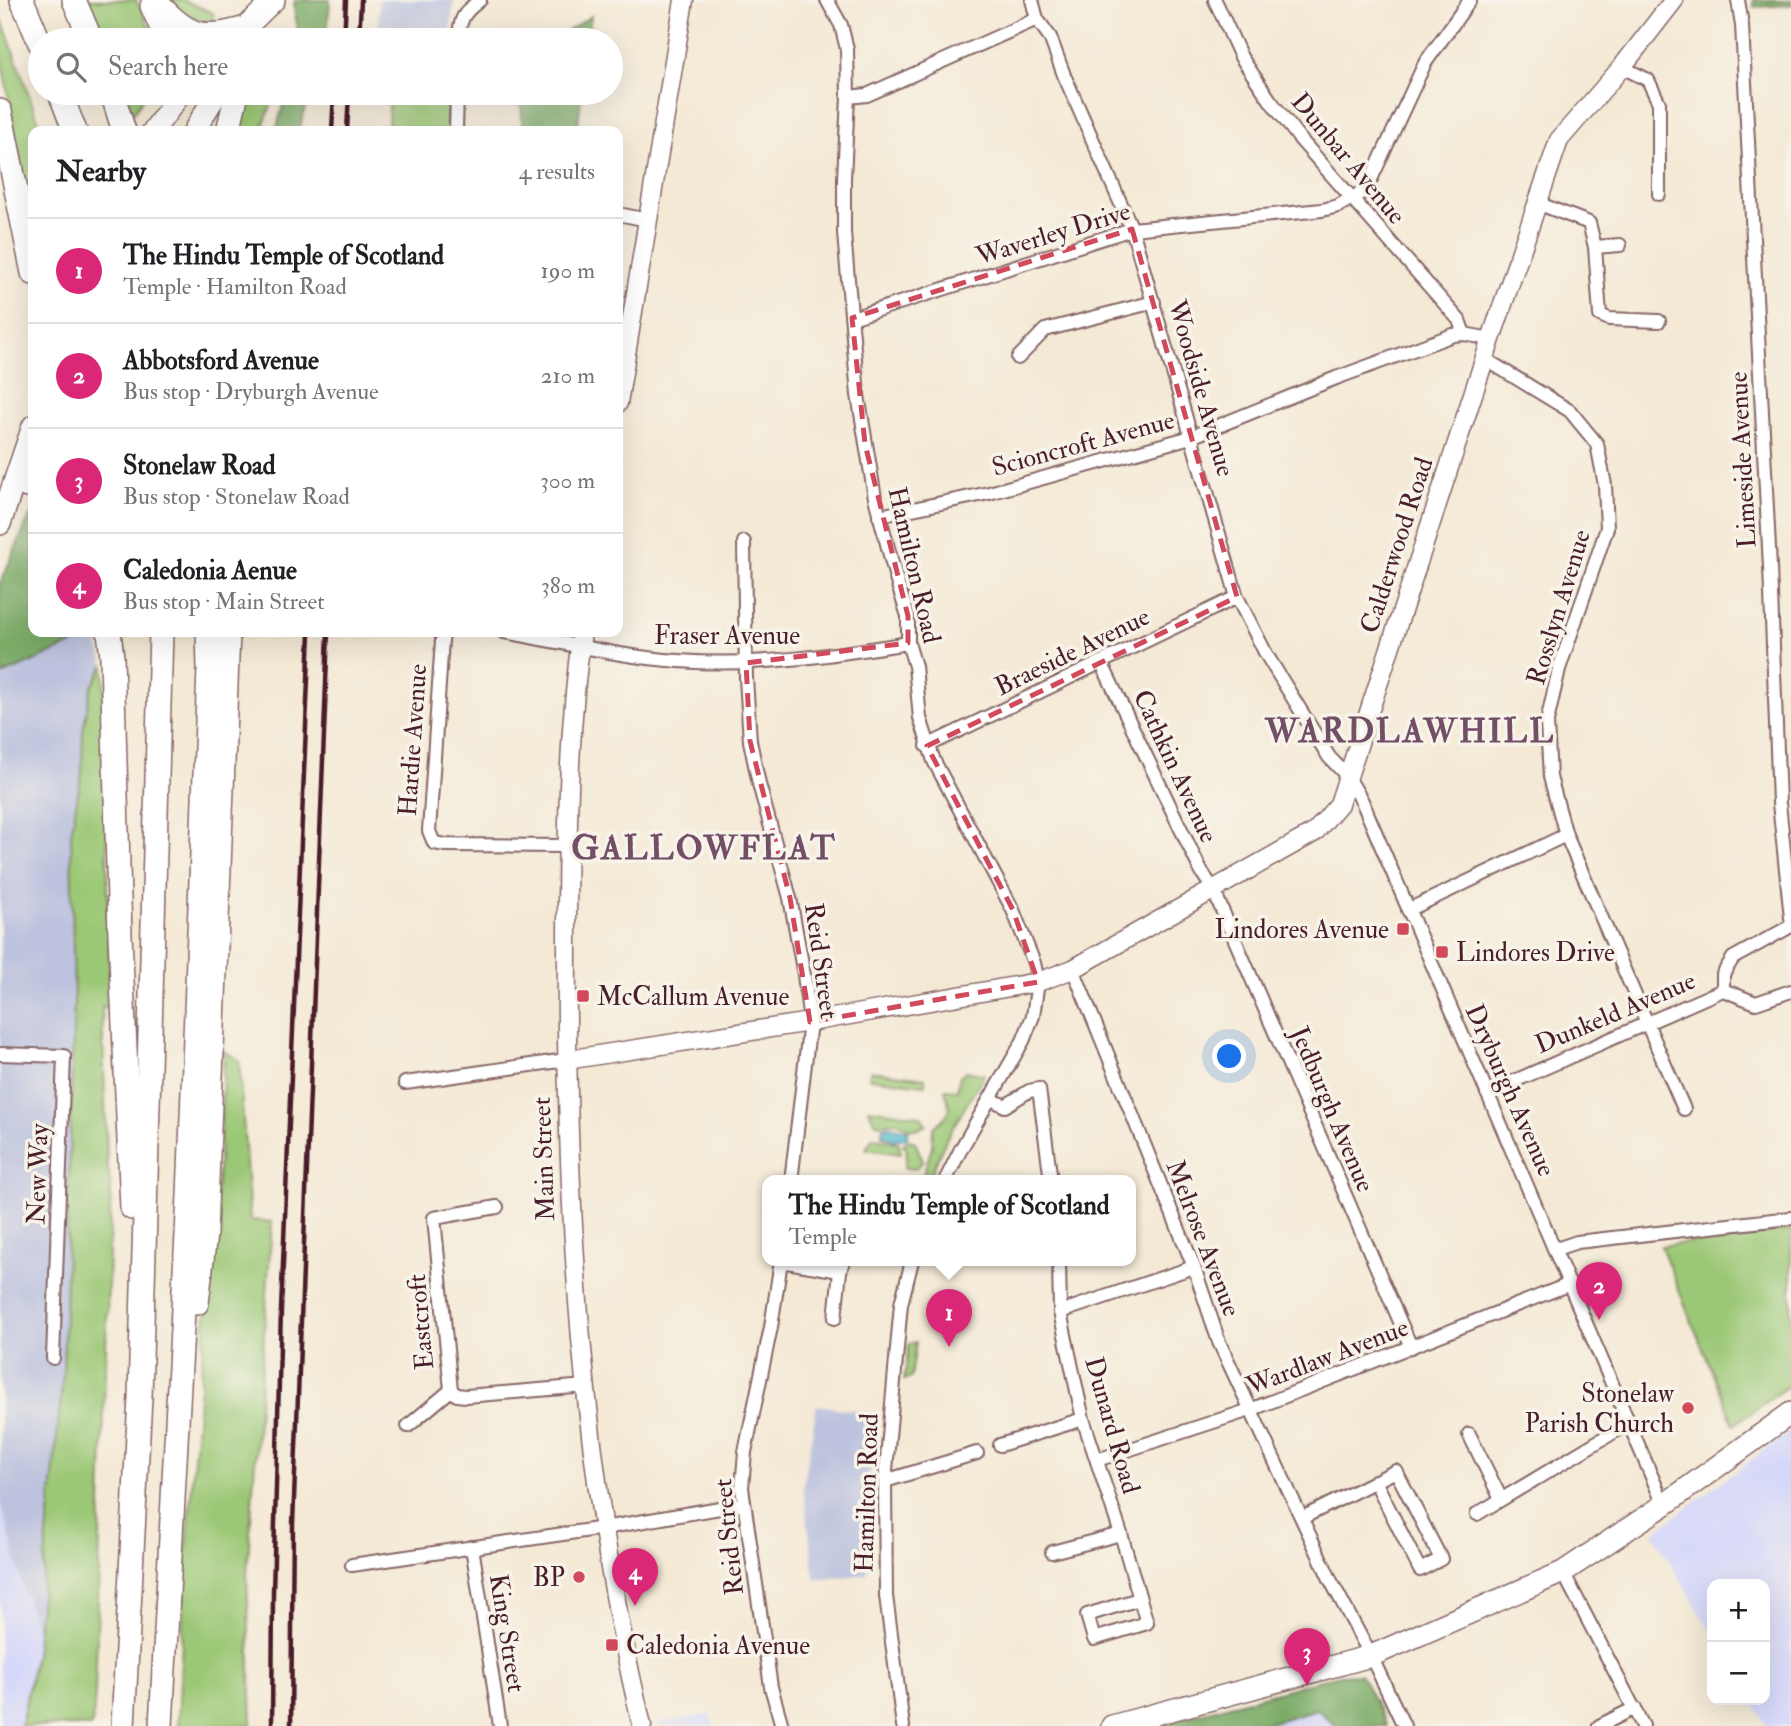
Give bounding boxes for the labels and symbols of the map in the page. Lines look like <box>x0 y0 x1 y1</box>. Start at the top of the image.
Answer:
street label: Dunbar Avenue <box>1284 86 1413 231</box>
street label: Waverley Drive <box>971 195 1134 273</box>
street label: Woodside Avenue <box>1160 295 1242 480</box>
street label: Limeside Avenue <box>1722 371 1764 549</box>
street label: Scioncroft Avenue <box>988 404 1178 484</box>
street label: Calderwood Road <box>1353 453 1441 637</box>
street label: Hamilton Road <box>880 484 948 647</box>
street label: Rosslyn Avenue <box>1520 526 1598 689</box>
street label: Braeside Avenue <box>990 601 1155 703</box>
street label: Fraser Avenue <box>654 620 800 652</box>
street label: Hardie Avenue <box>392 663 434 817</box>
street label: Cathkin Avenue <box>1126 685 1225 848</box>
district label: WARDLAWHILL <box>1264 711 1555 752</box>
district label: GALLOWFLAT <box>571 828 837 869</box>
street label: Reid Street <box>797 901 845 1021</box>
place label: Lindores Avenue <box>1214 914 1389 946</box>
marker: Lindores Avenue <box>1395 921 1411 937</box>
place label: Lindores Drive <box>1456 937 1615 969</box>
marker: Lindores Drive <box>1434 944 1450 960</box>
street label: Dunkeld Avenue <box>1530 965 1700 1061</box>
place label: McCallum Avenue <box>597 981 790 1013</box>
marker: McCallum Avenue <box>575 988 591 1004</box>
street label: Dryburgh Avenue <box>1458 999 1562 1182</box>
street label: Jedburgh Avenue <box>1282 1021 1381 1197</box>
your location <box>1212 1039 1246 1073</box>
street label: Main Street <box>526 1096 562 1222</box>
street label: New Way <box>20 1122 56 1225</box>
street label: Melrose Avenue <box>1159 1156 1248 1321</box>
pin: 2 <box>1576 1262 1622 1320</box>
street label: Eastcroft <box>401 1273 441 1371</box>
pin: 1 <box>926 1289 972 1347</box>
street label: Wardlaw Avenue <box>1241 1311 1413 1403</box>
street label: Dunard Road <box>1077 1353 1147 1498</box>
place label: Stonelaw Parish Church <box>1525 1378 1675 1440</box>
marker: Stonelaw Parish Church <box>1680 1400 1696 1416</box>
street label: Hamilton Road <box>848 1412 886 1573</box>
street label: Reid Street <box>707 1477 751 1597</box>
pin: 4 <box>612 1548 658 1606</box>
place label: BP <box>533 1562 565 1594</box>
marker: BP <box>571 1569 587 1585</box>
street label: King Street <box>482 1572 532 1695</box>
pin: 3 <box>1284 1628 1330 1686</box>
place label: Caledonia Avenue <box>626 1630 810 1662</box>
marker: Caledonia Avenue <box>604 1637 620 1653</box>

